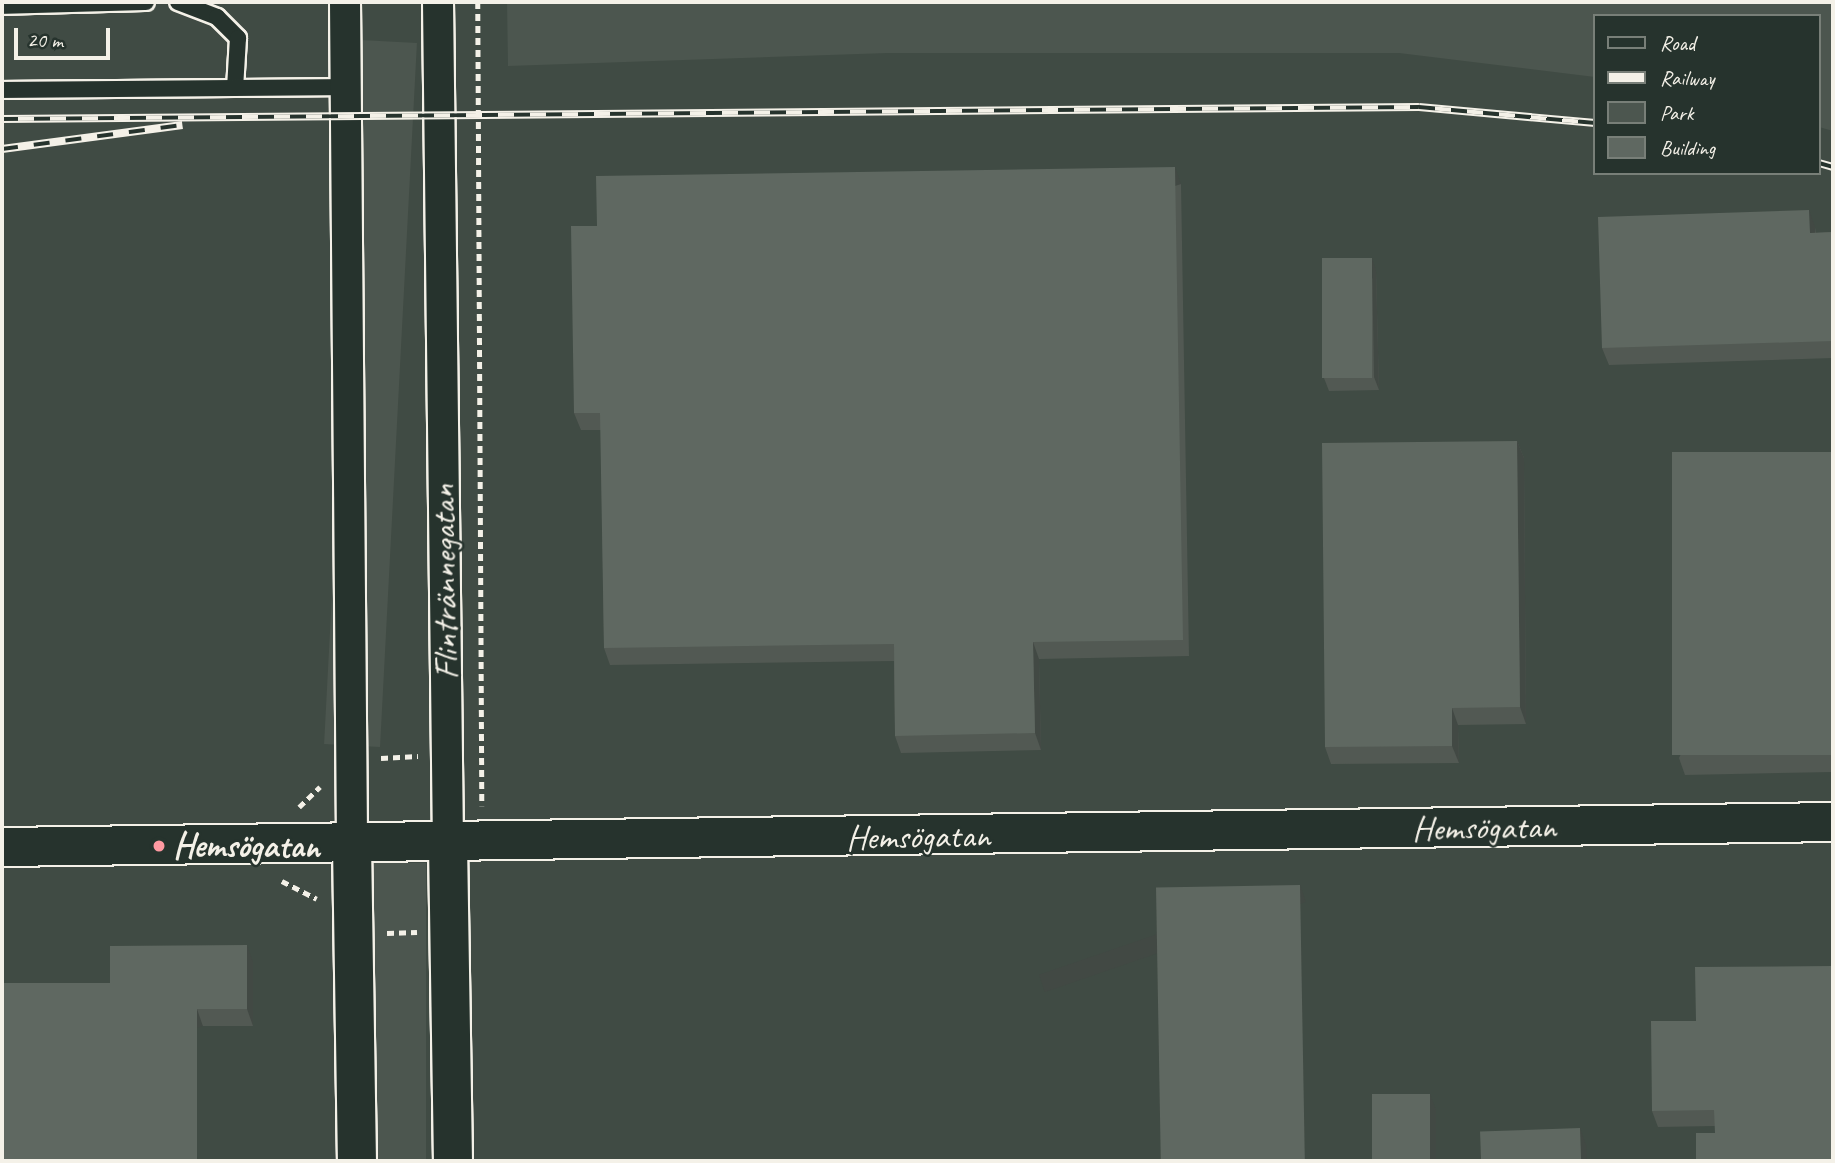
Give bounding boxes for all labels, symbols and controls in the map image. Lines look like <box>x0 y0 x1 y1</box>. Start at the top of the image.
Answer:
scale bar <box>18 14 114 58</box>
legend <box>1594 14 1821 175</box>
text: 20 m <box>27 27 63 53</box>
text: Road <box>1660 30 1695 56</box>
text: Railway <box>1660 65 1714 91</box>
text: Park <box>1660 100 1693 126</box>
text: Building <box>1660 135 1715 161</box>
street label: Flintrännegatan <box>422 484 468 680</box>
street label: Hemsögatan <box>1412 806 1556 850</box>
street label: Hemsögatan <box>846 815 990 859</box>
place label: Hemsögatan <box>173 825 320 867</box>
marker: Hemsögatan <box>151 838 167 854</box>

